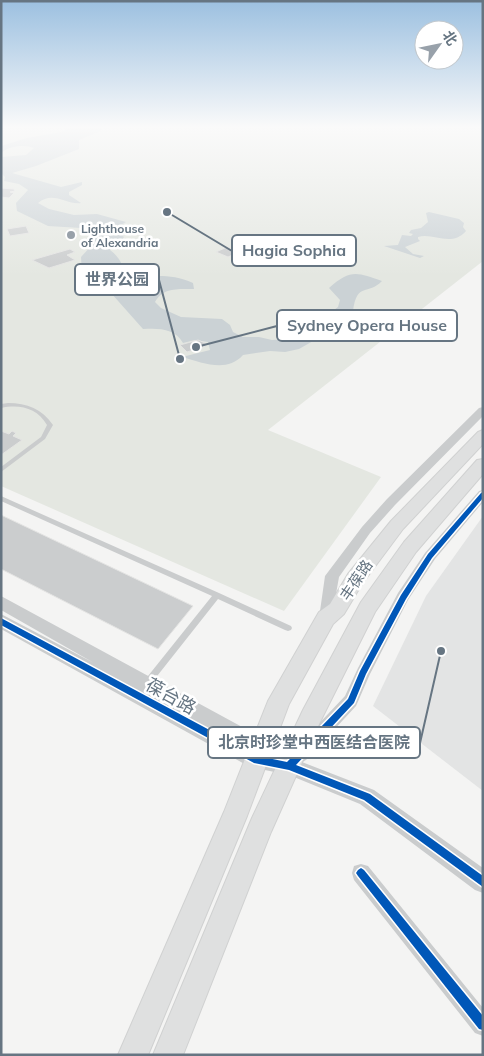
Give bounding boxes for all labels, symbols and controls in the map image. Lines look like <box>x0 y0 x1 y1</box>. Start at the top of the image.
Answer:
north arrow <box>414 20 464 70</box>
text: 北 <box>439 27 461 49</box>
place label: Lighthouse of Alexandria <box>81 221 158 250</box>
marker: Lighthouse of Alexandria <box>65 229 77 241</box>
callout: Hagia Sophia <box>232 235 356 266</box>
text: Hagia Sophia <box>242 240 346 260</box>
callout: 世界公园 <box>75 264 159 295</box>
text: 世界公园 <box>85 269 149 289</box>
callout: Sydney Opera House <box>277 310 457 341</box>
text: Sydney Opera House <box>287 315 447 335</box>
street label: 丰葆路 <box>336 556 376 604</box>
street label: 葆台路 <box>142 673 200 719</box>
callout: 北京时珍堂中西医结合医院 <box>208 727 420 758</box>
text: 北京时珍堂中西医结合医院 <box>218 732 410 752</box>

